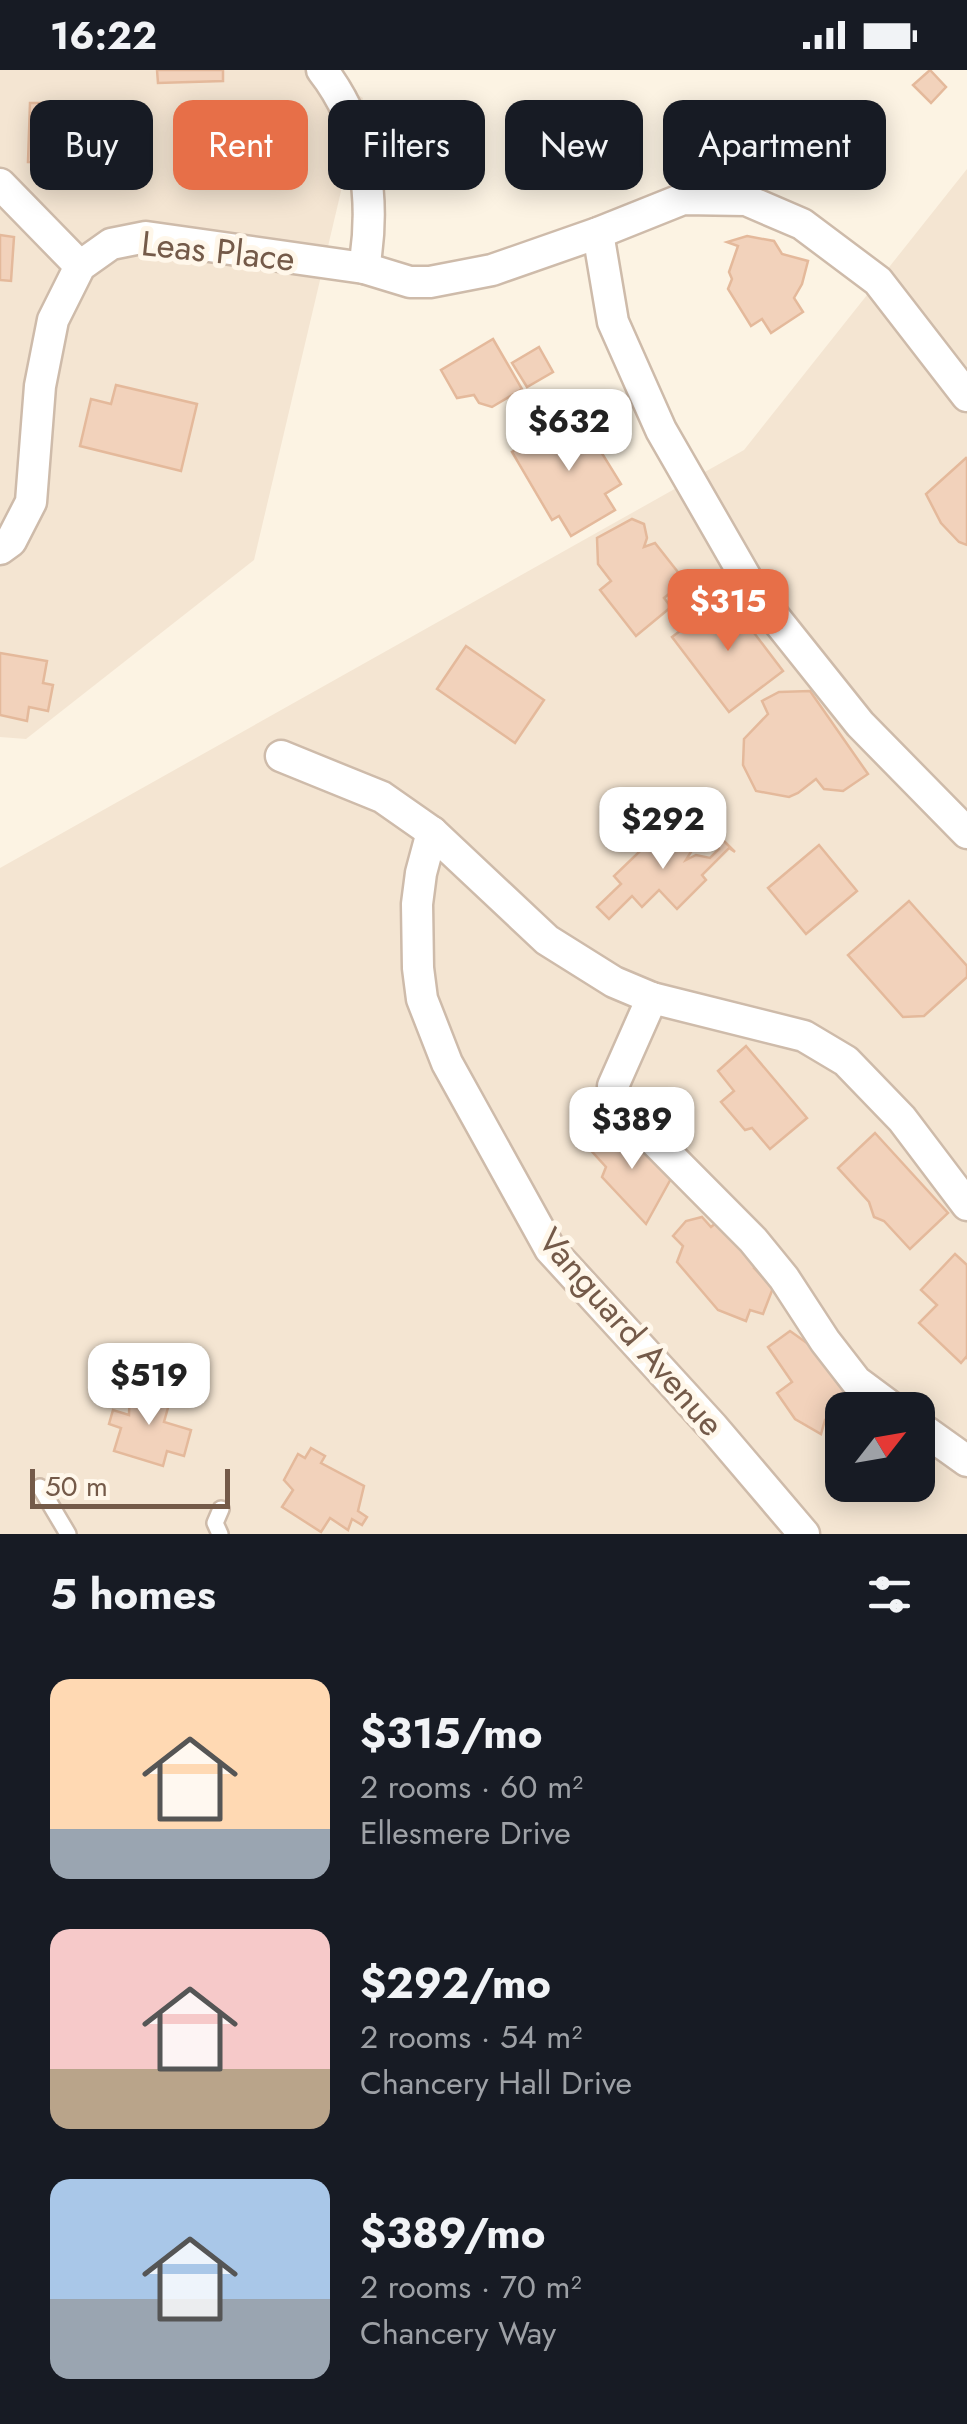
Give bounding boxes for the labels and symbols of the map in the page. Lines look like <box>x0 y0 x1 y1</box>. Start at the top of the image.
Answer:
street label: Leas Place <box>139 218 297 284</box>
pin: $632 <box>510 389 628 474</box>
pin: $315 <box>669 569 787 654</box>
pin: $292 <box>604 787 722 872</box>
pin: $389 <box>573 1087 691 1172</box>
street label: Vanguard Avenue <box>526 1217 736 1447</box>
pin: $519 <box>90 1343 208 1428</box>
north arrow <box>825 1392 935 1502</box>
scale bar <box>30 1464 230 1508</box>

